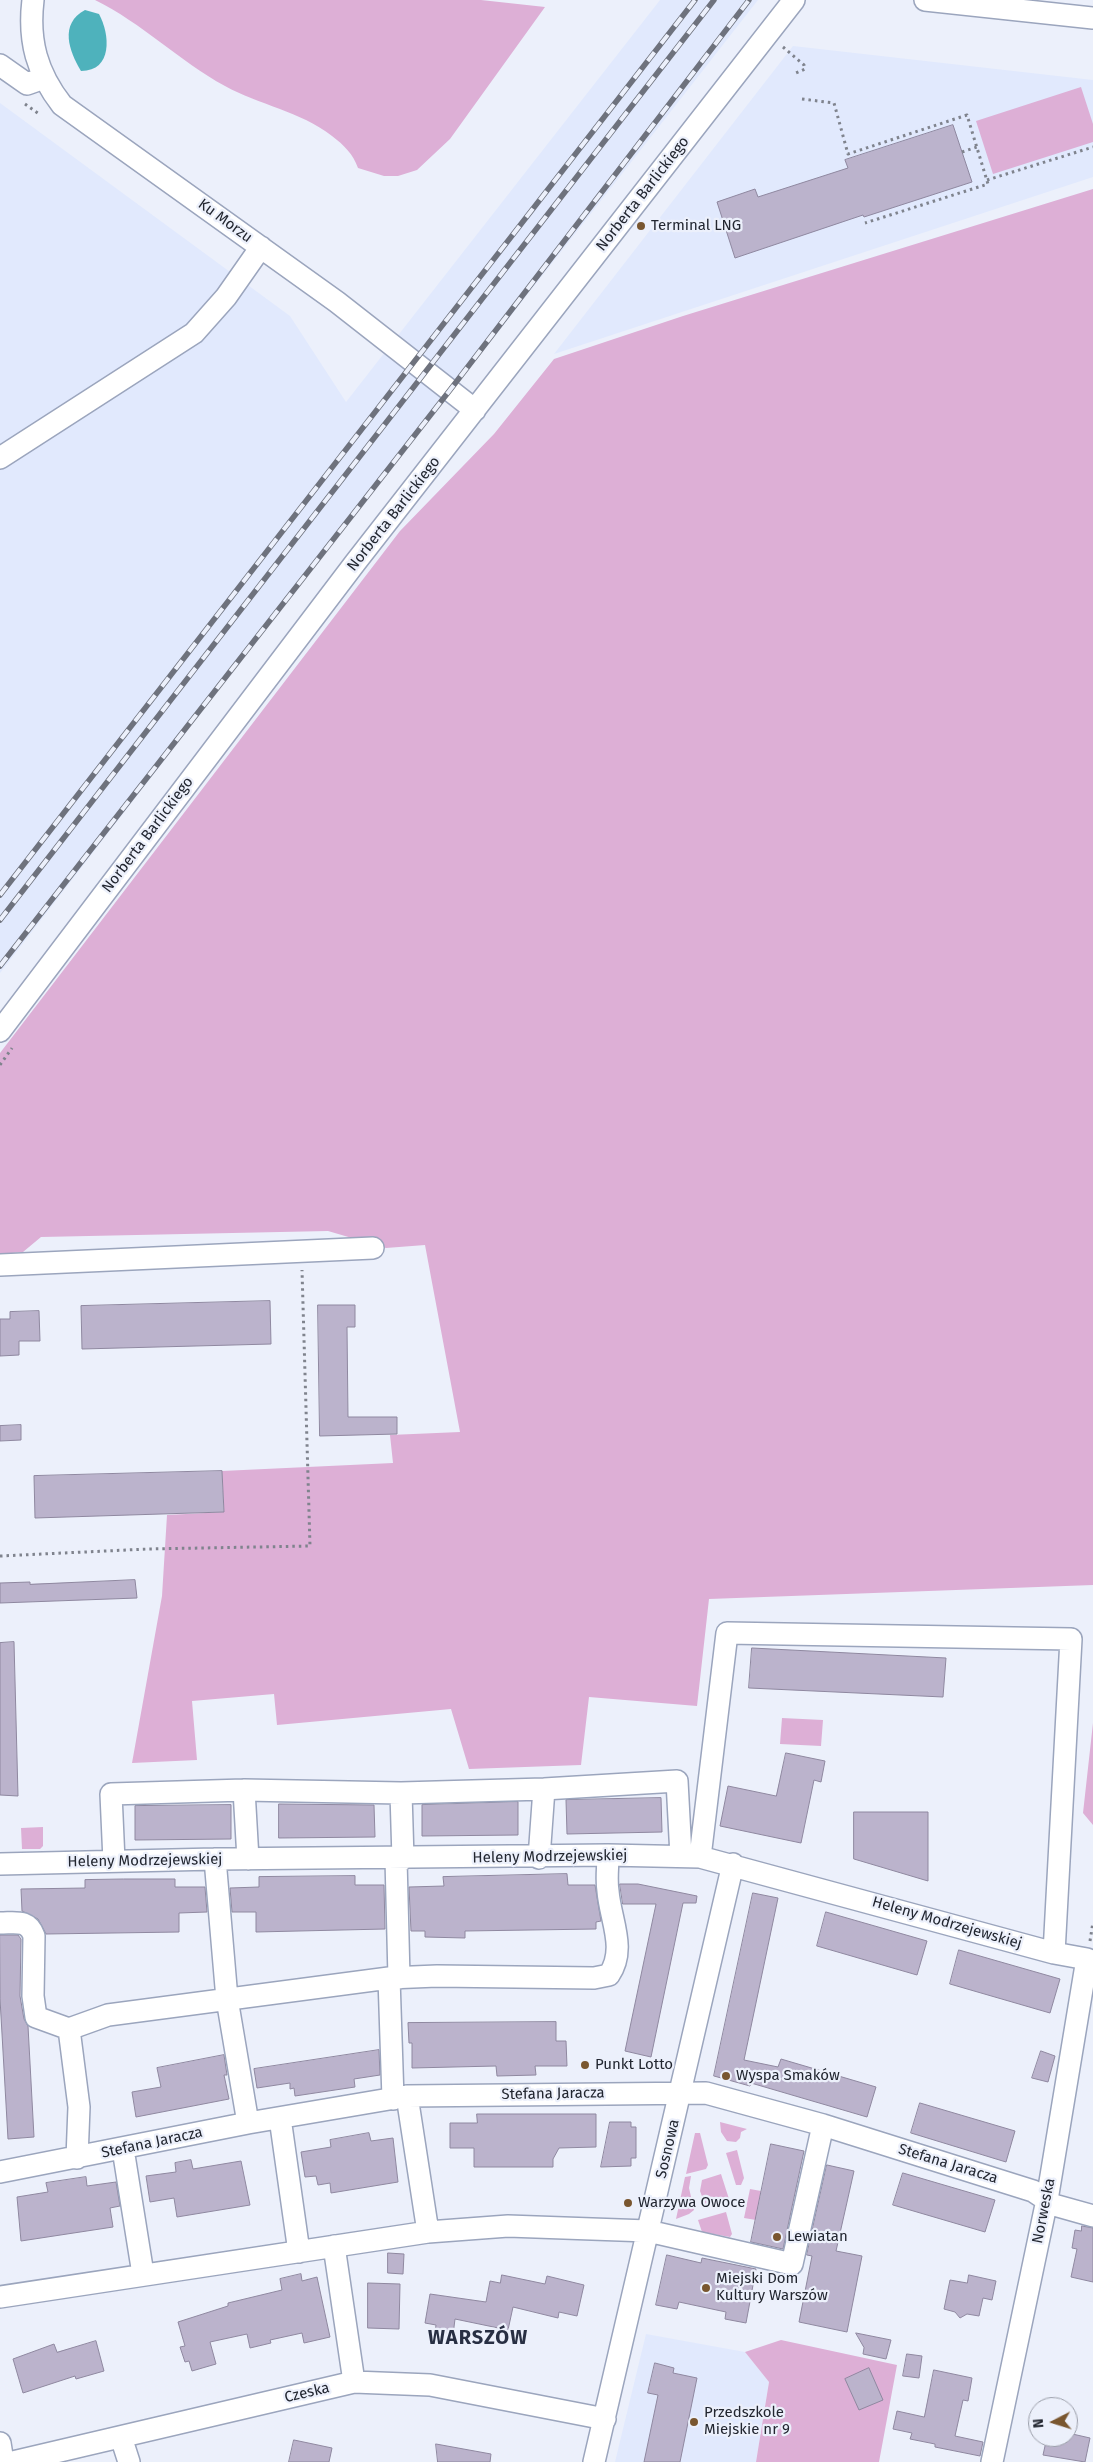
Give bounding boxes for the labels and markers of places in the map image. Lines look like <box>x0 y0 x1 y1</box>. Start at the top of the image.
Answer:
place label: Terminal LNG <box>651 217 741 235</box>
marker: Terminal LNG <box>635 220 647 232</box>
place label: Punkt Lotto <box>595 2056 673 2074</box>
marker: Punkt Lotto <box>579 2059 591 2071</box>
place label: Wyspa Smaków <box>736 2067 840 2085</box>
marker: Wyspa Smaków <box>720 2070 732 2082</box>
place label: Warzywa Owoce <box>638 2194 745 2212</box>
marker: Warzywa Owoce <box>622 2197 634 2209</box>
place label: Lewiatan <box>787 2228 848 2246</box>
marker: Lewiatan <box>771 2231 783 2243</box>
place label: Miejski Dom Kultury Warszów <box>716 2270 828 2305</box>
marker: Miejski Dom Kultury Warszów <box>700 2282 712 2294</box>
place label: Przedszkole Miejskie nr 9 <box>704 2404 790 2439</box>
marker: Przedszkole Miejskie nr 9 <box>688 2416 700 2428</box>

